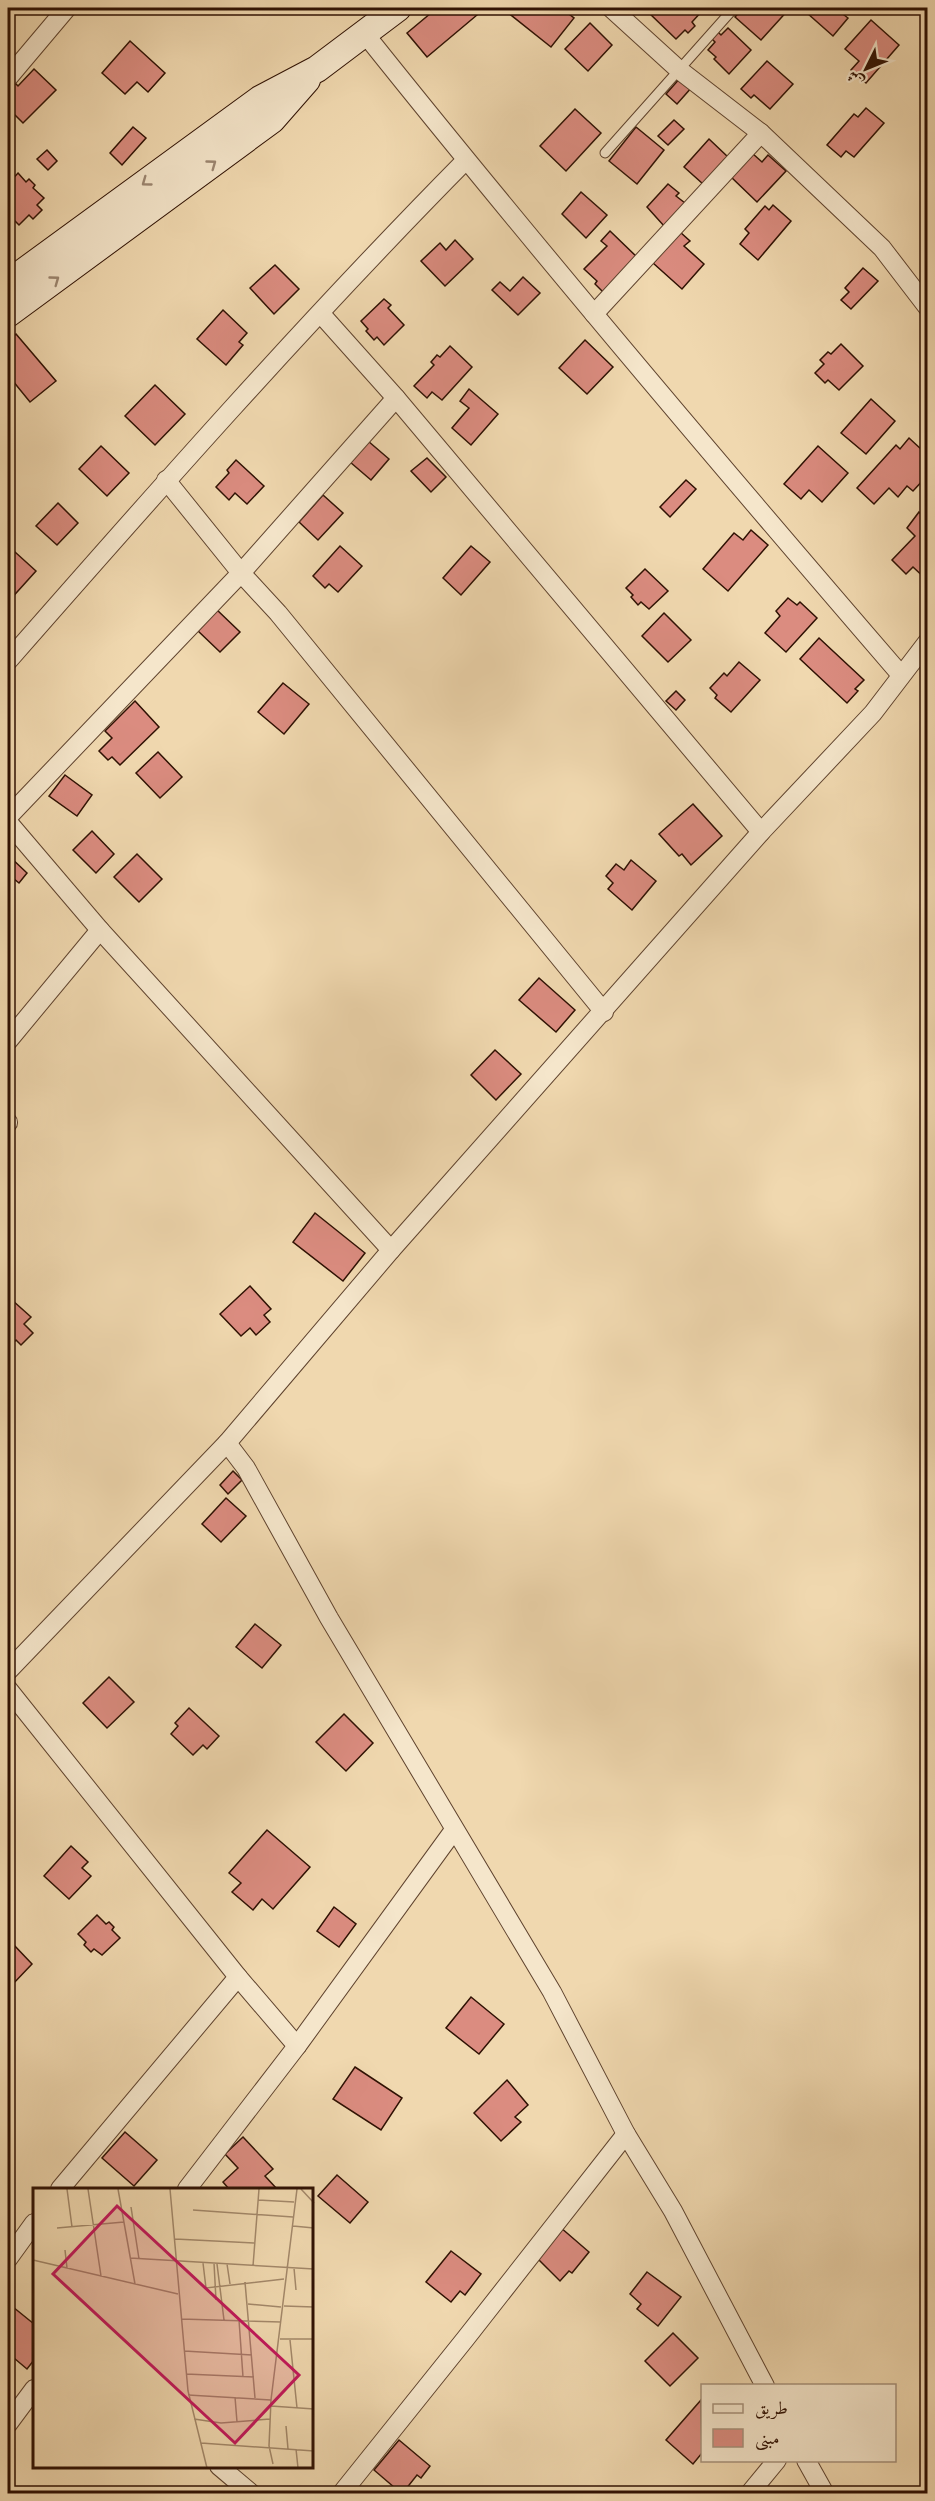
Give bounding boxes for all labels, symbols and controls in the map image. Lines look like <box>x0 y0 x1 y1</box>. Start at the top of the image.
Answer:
north arrow <box>836 39 896 99</box>
text: ش <box>842 65 869 92</box>
one-way arrow <box>205 160 216 171</box>
one-way arrow <box>142 174 153 185</box>
one-way arrow <box>48 276 59 287</box>
inset map <box>33 2188 314 2468</box>
legend <box>701 2384 896 2462</box>
text: طريق <box>755 2396 788 2420</box>
text: مبنى <box>755 2426 780 2451</box>

